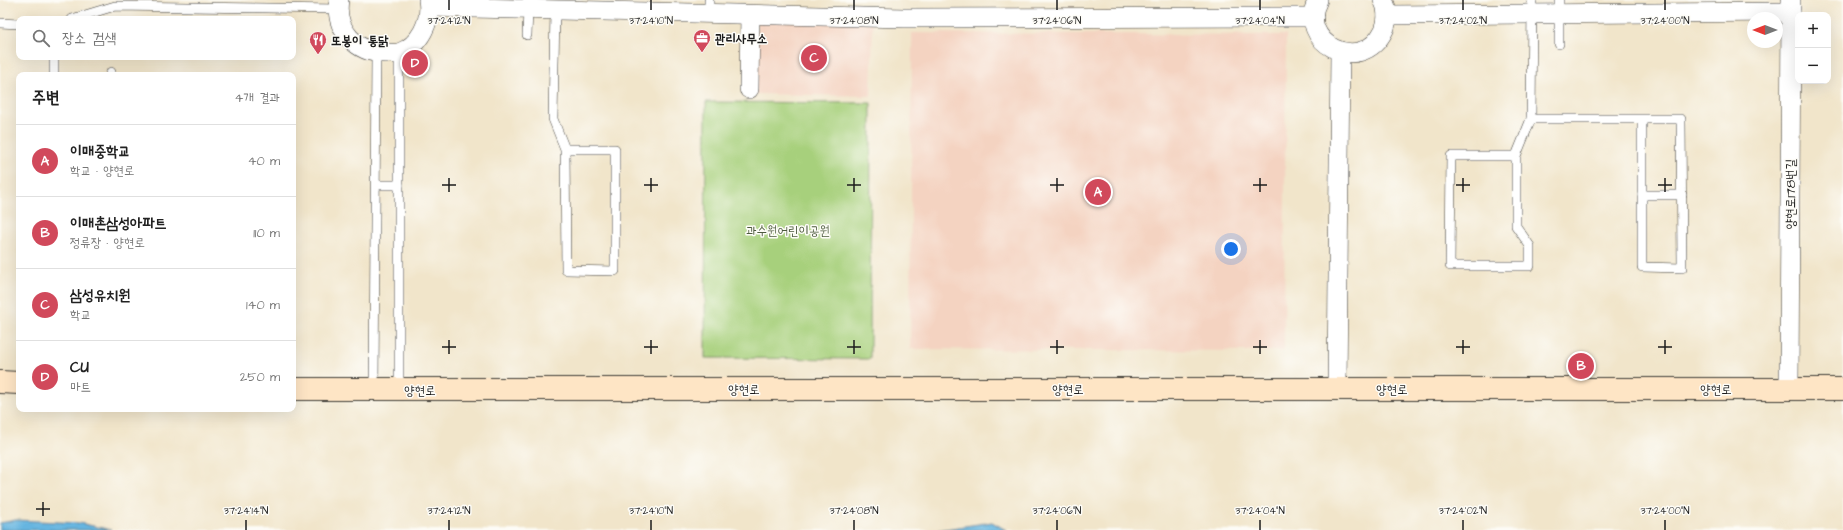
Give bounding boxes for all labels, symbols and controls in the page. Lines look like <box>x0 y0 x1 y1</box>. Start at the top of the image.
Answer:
north arrow <box>1747 12 1783 48</box>
map controls <box>1795 12 1831 84</box>
button: + <box>1795 12 1831 48</box>
text: 37°24'12"N <box>427 14 471 28</box>
text: 37°24'10"N <box>629 14 673 28</box>
text: 37°24'08"N <box>829 14 879 28</box>
text: 37°24'06"N <box>1033 14 1081 28</box>
text: 37°24'04"N <box>1235 14 1285 28</box>
text: 37°24'02"N <box>1439 14 1487 28</box>
text: 37°24'00"N <box>1641 14 1689 28</box>
search box <box>16 16 296 60</box>
icon: search <box>30 27 52 49</box>
text: 장소 검색 <box>62 28 116 49</box>
office icon: 관리사무소 <box>692 28 712 53</box>
restaurant icon: 또봉이 통닭 <box>308 30 328 55</box>
place label: 관리사무소 <box>715 30 768 48</box>
place label: 또봉이 통닭 <box>331 32 389 50</box>
pin: C <box>801 43 827 73</box>
pin: D <box>402 48 428 78</box>
button: − <box>1795 48 1831 84</box>
text: 주변 <box>32 86 59 110</box>
text: 4개 결과 <box>235 89 280 107</box>
text: 이매중학교 <box>70 141 130 162</box>
text: A <box>41 152 49 170</box>
text: 40 m <box>248 152 280 170</box>
street label: 양현로178번길 <box>1782 159 1800 229</box>
text: 학교 · 양현로 <box>70 162 135 180</box>
pin: A <box>1085 177 1111 207</box>
text: 이매촌삼성아파트 <box>70 213 167 234</box>
park label: 과수원어린이공원 <box>746 222 830 240</box>
text: B <box>40 224 50 242</box>
text: 110 m <box>253 224 280 242</box>
text: 정류장 · 양현로 <box>70 234 145 252</box>
your location <box>1221 239 1241 259</box>
text: 삼성유치원 <box>70 285 130 306</box>
text: C <box>40 296 50 314</box>
text: 140 m <box>246 296 280 314</box>
text: 학교 <box>70 306 91 324</box>
pin: B <box>1568 351 1594 381</box>
text: CU <box>70 357 89 378</box>
text: D <box>41 368 49 386</box>
text: 250 m <box>240 368 280 386</box>
text: 마트 <box>70 378 91 396</box>
street label: 양현로 <box>728 381 760 399</box>
street label: 양현로 <box>1052 381 1084 399</box>
street label: 양현로 <box>1376 381 1408 399</box>
street label: 양현로 <box>1700 381 1732 399</box>
street label: 양현로 <box>404 382 436 400</box>
text: 37°24'14"N <box>224 504 268 518</box>
text: 37°24'12"N <box>427 504 471 518</box>
text: 37°24'10"N <box>629 504 673 518</box>
text: 37°24'08"N <box>829 504 879 518</box>
text: 37°24'06"N <box>1033 504 1081 518</box>
text: 37°24'04"N <box>1235 504 1285 518</box>
text: 37°24'02"N <box>1439 504 1487 518</box>
text: 37°24'00"N <box>1641 504 1689 518</box>

